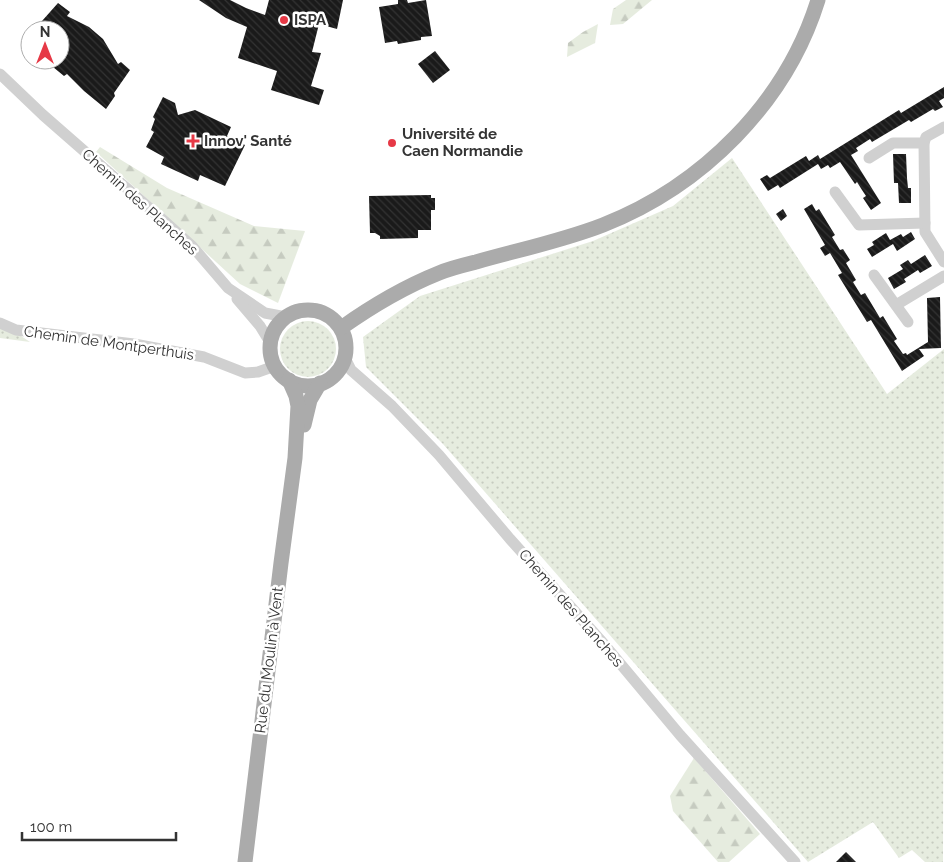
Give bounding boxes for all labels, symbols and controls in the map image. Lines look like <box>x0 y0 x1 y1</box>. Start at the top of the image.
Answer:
place label: ISPA <box>294 11 327 29</box>
marker: ISPA <box>278 14 290 26</box>
north arrow <box>20 20 70 70</box>
text: N <box>40 24 50 40</box>
place label: Université de Caen Normandie <box>402 125 523 160</box>
place label: Innov' Santé <box>204 132 292 150</box>
marker: Innov' Santé <box>186 134 200 148</box>
marker: Université de Caen Normandie <box>386 137 398 149</box>
street label: Chemin des Planches <box>78 145 202 259</box>
street label: Chemin de Montperthuis <box>23 322 195 364</box>
street label: Chemin des Planches <box>515 545 627 671</box>
street label: Rue du Moulin à Vent <box>251 586 287 734</box>
scale bar <box>22 810 176 842</box>
text: 100 m <box>30 818 72 836</box>

